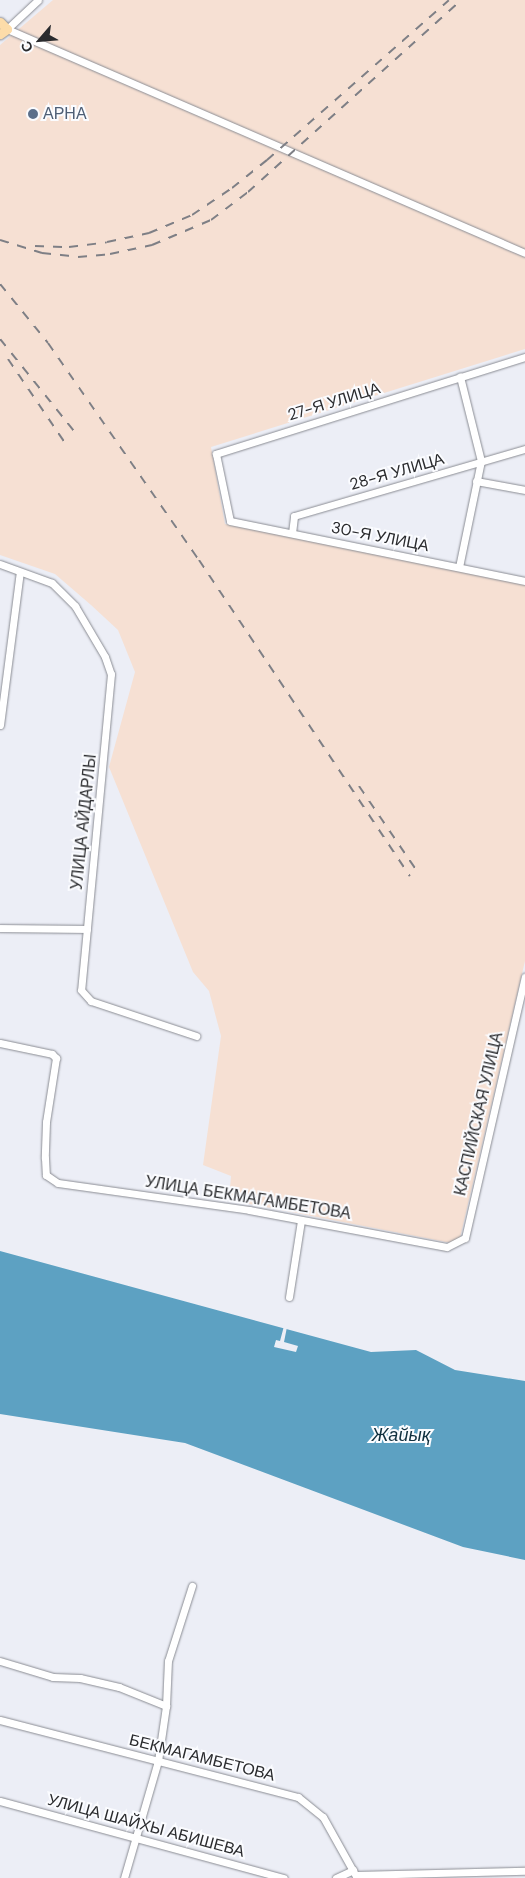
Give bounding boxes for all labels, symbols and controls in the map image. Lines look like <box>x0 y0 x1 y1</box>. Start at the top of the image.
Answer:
north arrow <box>15 15 65 65</box>
text: С <box>16 38 37 55</box>
place label: АРНА <box>43 104 87 124</box>
marker: АРНА <box>27 108 39 120</box>
street label: 27-Я УЛИЦА <box>286 379 382 425</box>
street label: 28-Я УЛИЦА <box>348 449 446 495</box>
street label: 30-Я УЛИЦА <box>330 518 430 556</box>
street label: УЛИЦА АЙДАРЛЫ <box>67 753 101 891</box>
street label: КАСПИЙСКАЯ УЛИЦА <box>451 1030 507 1198</box>
street label: УЛИЦА БЕКМАГАМБЕТОВА <box>144 1172 352 1224</box>
water label: Жайық <box>372 1424 430 1446</box>
street label: БЕКМАГАМБЕТОВА <box>127 1731 277 1785</box>
street label: УЛИЦА ШАЙХЫ АБИШЕВА <box>45 1790 247 1862</box>

